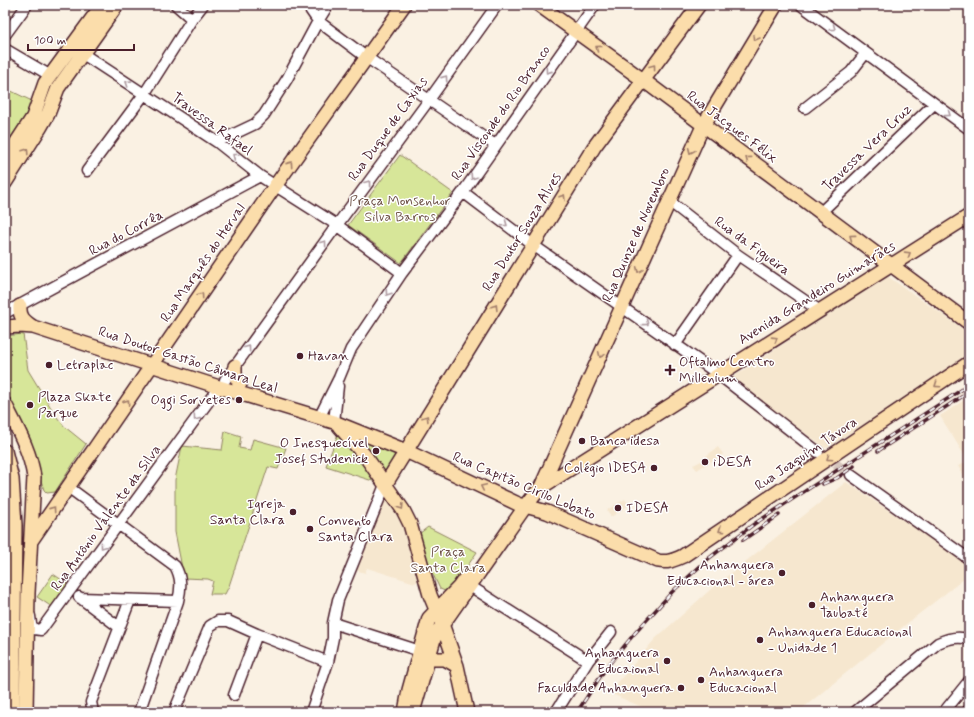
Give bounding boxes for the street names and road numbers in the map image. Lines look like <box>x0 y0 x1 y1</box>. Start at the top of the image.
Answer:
street label: Rua Visconde do Rio Branco <box>447 42 555 184</box>
street label: Rua Duque de Caxias <box>344 73 432 185</box>
street label: Rua Jacques Félix <box>683 87 781 167</box>
street label: Travessa Rafael <box>168 89 256 159</box>
street label: Travessa Vera Cruz <box>818 101 916 195</box>
street label: Rua Quinze de Novembro <box>598 165 674 305</box>
street label: Rua Doutor Souza Alves <box>478 169 566 295</box>
street label: Rua Marquês do Herval <box>157 200 250 326</box>
street label: Rua do Corrêa <box>86 206 166 260</box>
street label: Rua da Figueira <box>710 212 794 280</box>
street label: Avenida Grandeiro Guimarães <box>735 237 899 349</box>
street label: Rua Doutor Gastão Câmara Leal <box>96 322 280 398</box>
street label: Rua Joaquim Távora <box>751 413 861 495</box>
street label: Rua Antônio Valente da Silva <box>47 441 165 595</box>
street label: Rua Capitão Cirilo Lobato <box>450 448 598 524</box>

